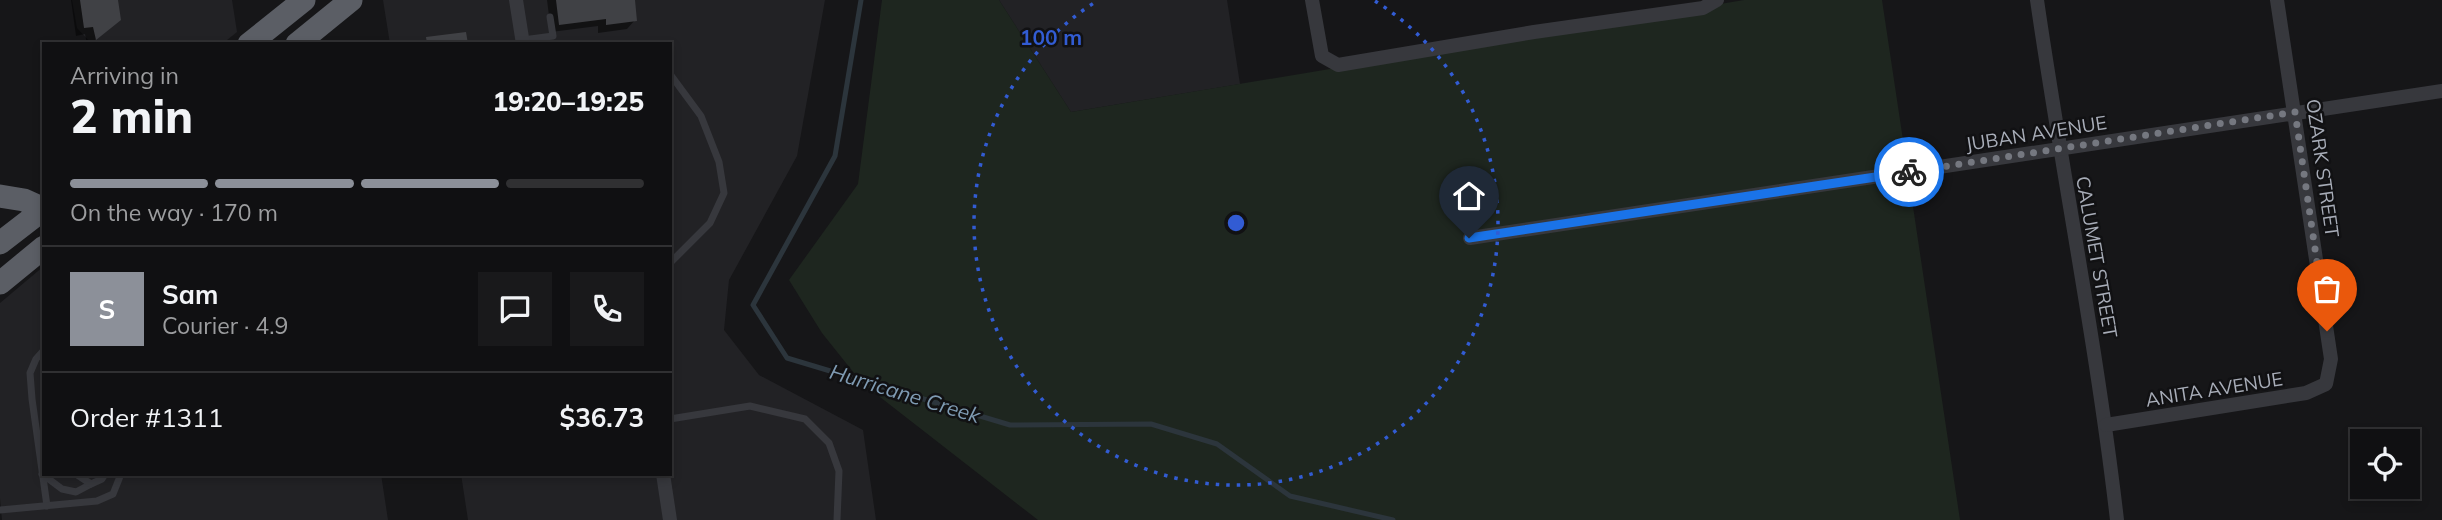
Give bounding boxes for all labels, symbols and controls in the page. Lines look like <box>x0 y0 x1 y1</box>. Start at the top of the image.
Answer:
text: 100 m <box>1020 24 1082 50</box>
text: Arriving in <box>70 61 179 90</box>
text: 19:20–19:25 <box>493 85 644 118</box>
text: 2 min <box>70 87 193 145</box>
street label: OZARK STREET <box>2301 97 2345 239</box>
street label: JUBAN AVENUE <box>1964 110 2108 156</box>
courier <box>1874 137 1944 207</box>
icon: bike <box>1890 153 1928 191</box>
pin <box>1439 166 1499 238</box>
street label: CALUMET STREET <box>2071 174 2123 340</box>
icon: home <box>1450 177 1488 215</box>
text: On the way · 170 m <box>70 198 278 227</box>
centre of rings <box>1224 211 1248 235</box>
pin <box>2297 259 2357 331</box>
icon: bag <box>2308 270 2346 308</box>
button: chat <box>478 272 552 346</box>
button: phone <box>570 272 644 346</box>
text: Sam <box>162 278 218 311</box>
text: S <box>99 293 115 326</box>
text: Courier · 4.9 <box>162 311 288 340</box>
water label: Hurricane Creek <box>827 358 985 429</box>
street label: ANITA AVENUE <box>2144 366 2284 412</box>
text: Order #1311 <box>70 401 223 434</box>
text: $36.73 <box>560 401 644 434</box>
map controls <box>2350 429 2420 499</box>
button: locate <box>2350 429 2420 499</box>

